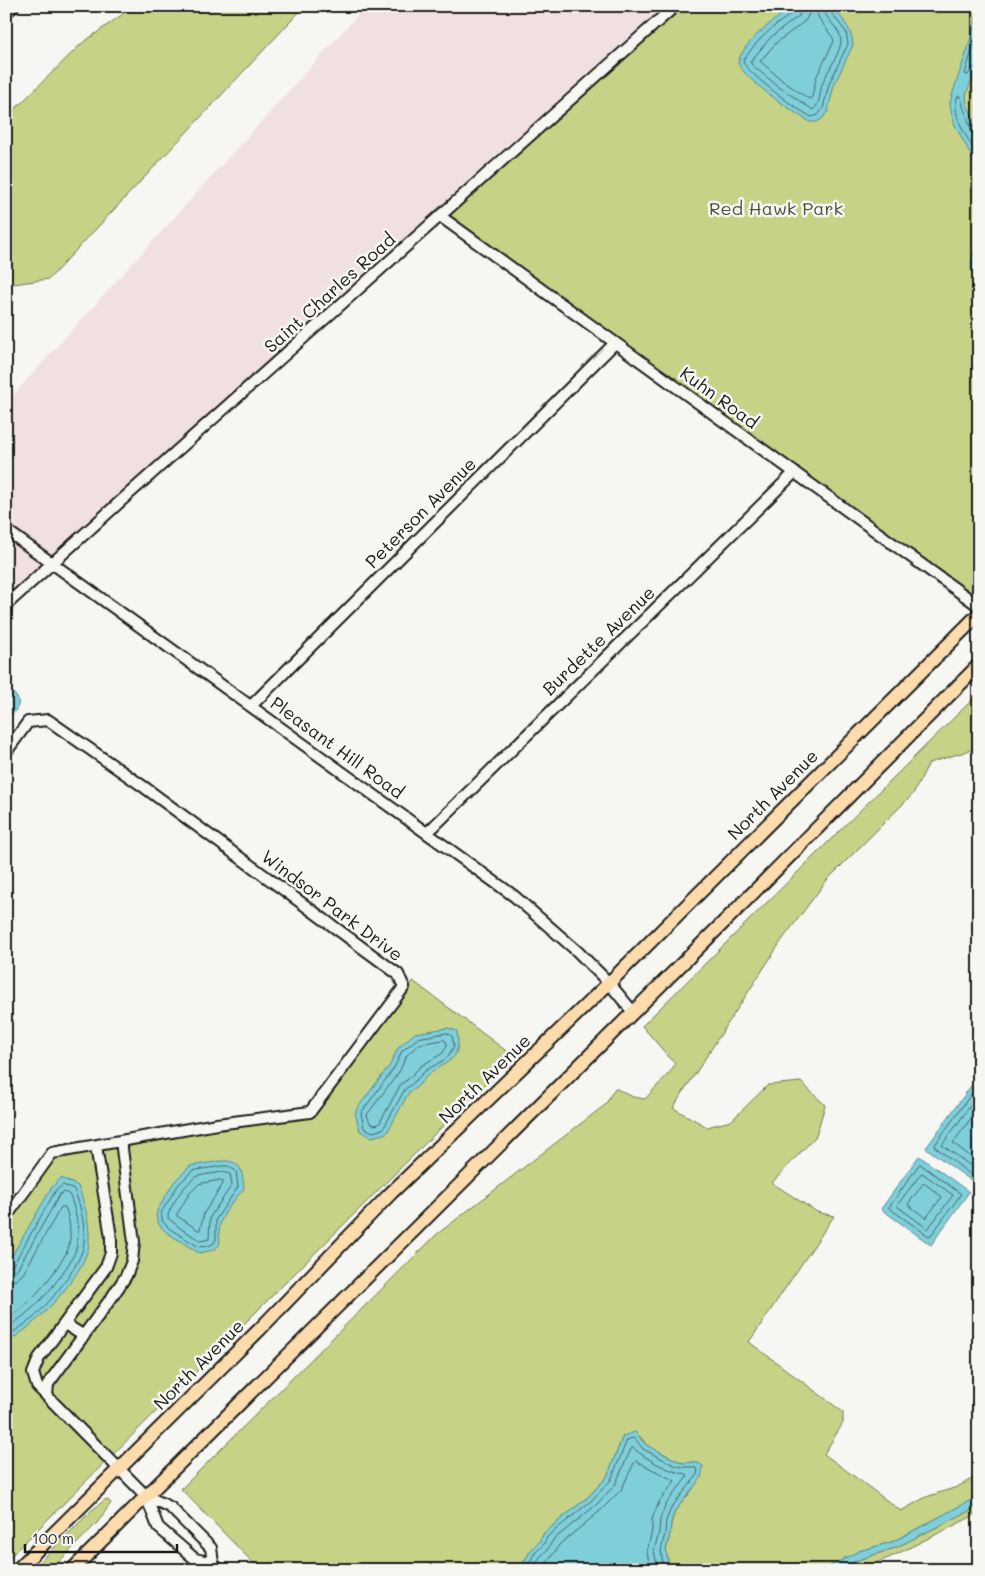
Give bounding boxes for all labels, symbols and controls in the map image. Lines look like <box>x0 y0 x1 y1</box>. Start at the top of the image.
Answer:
park label: Red Hawk Park <box>709 196 843 220</box>
street label: Saint Charles Road <box>259 227 400 358</box>
street label: Kuhn Road <box>676 361 764 434</box>
street label: Peterson Avenue <box>360 452 481 573</box>
street label: Burdette Avenue <box>537 580 660 700</box>
street label: Pleasant Hill Road <box>266 691 409 804</box>
street label: North Avenue <box>722 744 823 845</box>
street label: Windsor Park Drive <box>257 844 408 966</box>
street label: North Avenue <box>433 1028 535 1128</box>
street label: North Avenue <box>148 1314 249 1415</box>
scale bar <box>25 1521 178 1553</box>
text: 100 m <box>32 1528 74 1548</box>

